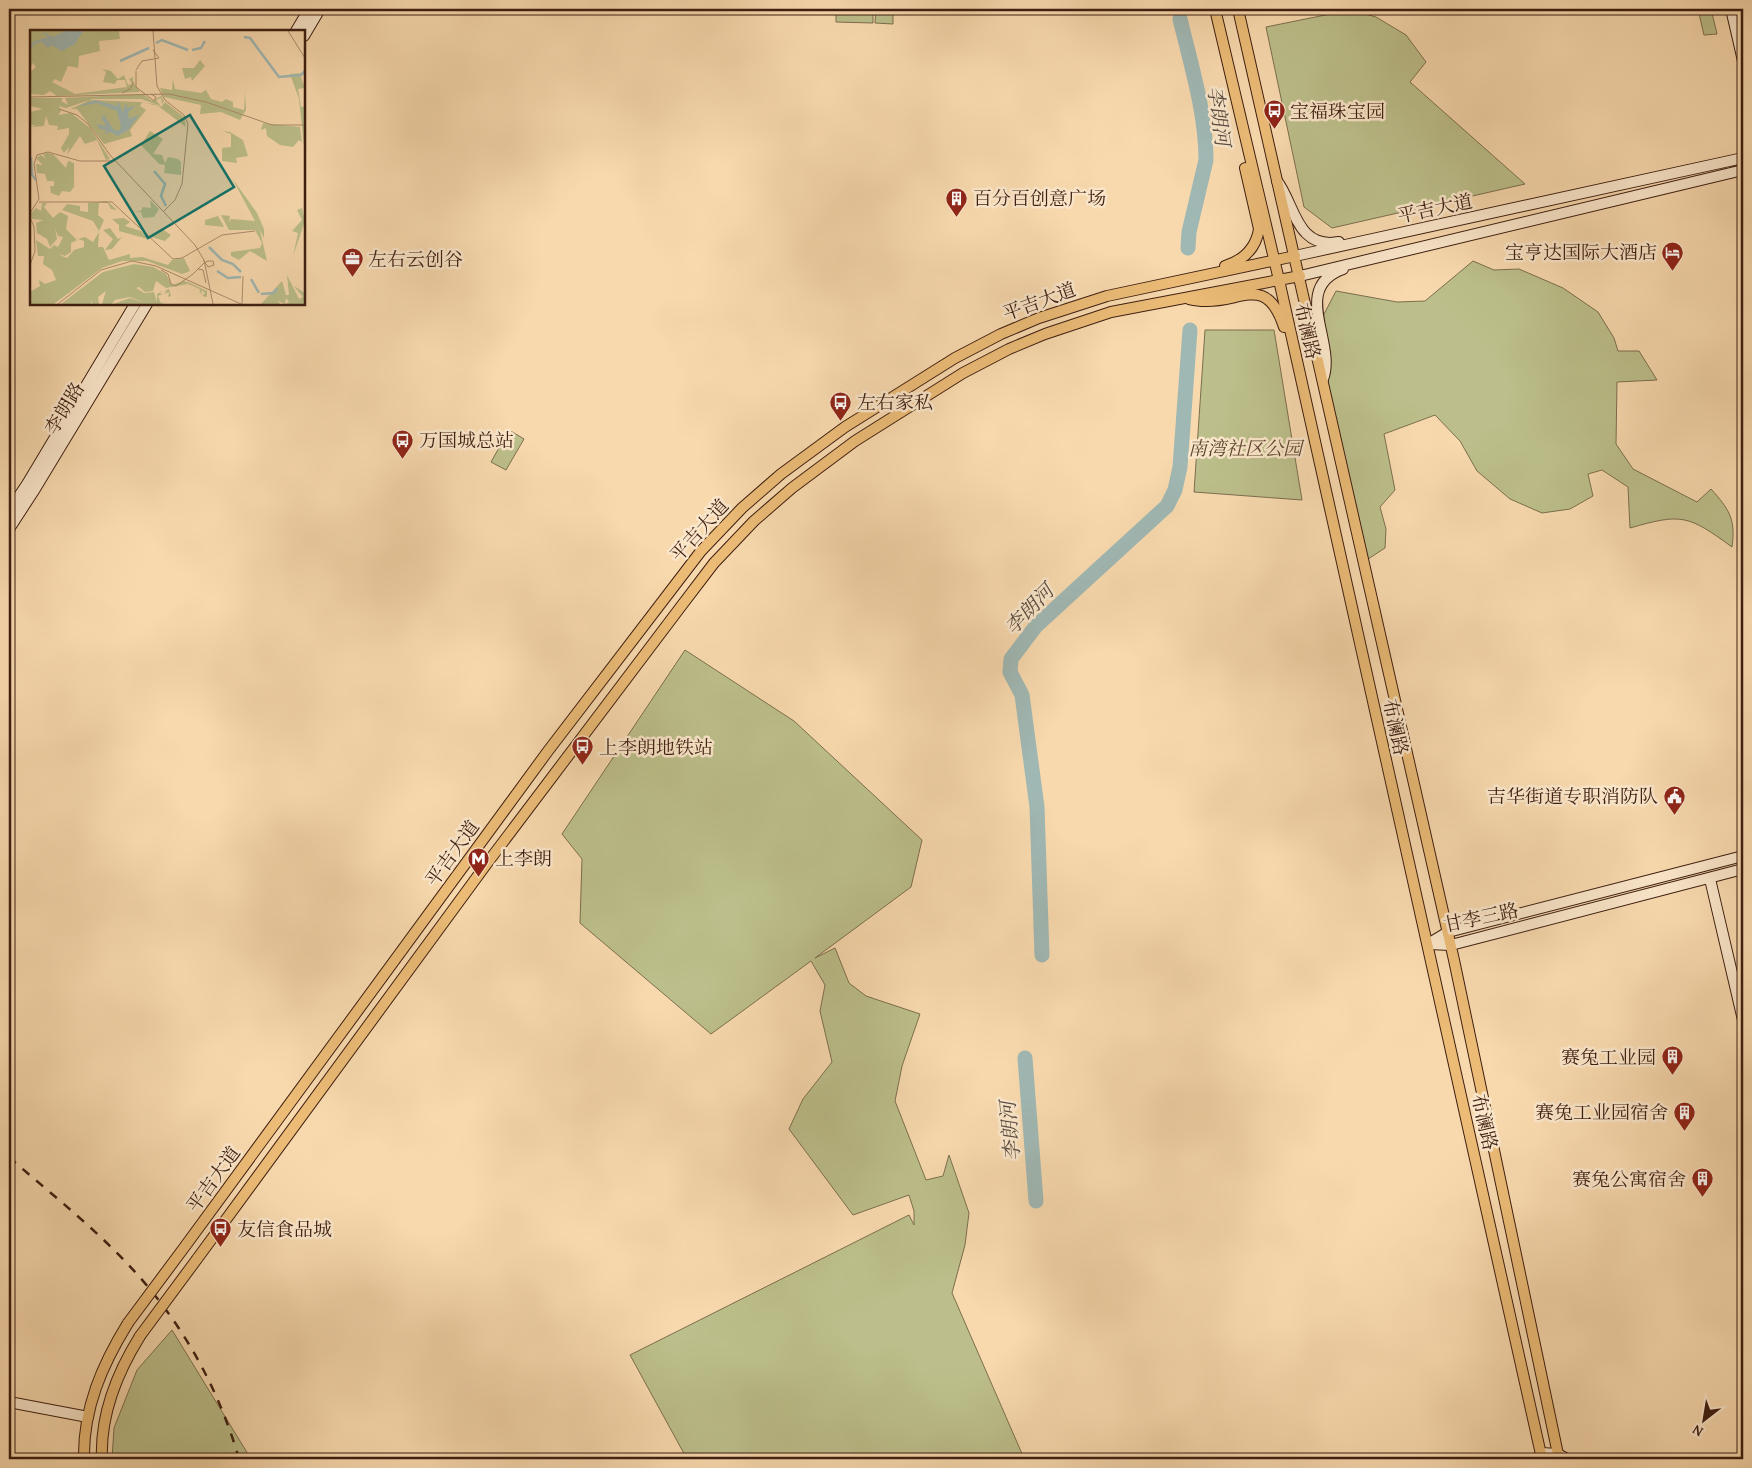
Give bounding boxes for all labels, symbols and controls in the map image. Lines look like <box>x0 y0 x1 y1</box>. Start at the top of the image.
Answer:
inset map <box>30 30 305 305</box>
water label: 李朗河 <box>1201 84 1238 151</box>
place label: 宝福珠宝园 <box>1290 97 1385 125</box>
bus stop icon: 宝福珠宝园 <box>1262 99 1286 130</box>
place label: 百分百创意广场 <box>973 184 1106 212</box>
building icon: 百分百创意广场 <box>945 186 969 217</box>
street label: 平吉大道 <box>1395 186 1475 230</box>
place label: 宝亨达国际大酒店 <box>1505 238 1657 266</box>
hotel icon: 宝亨达国际大酒店 <box>1661 240 1685 271</box>
place label: 左右云创谷 <box>368 245 463 273</box>
office icon: 左右云创谷 <box>340 247 364 278</box>
street label: 平吉大道 <box>998 275 1080 327</box>
street label: 布澜路 <box>1288 300 1328 362</box>
street label: 李朗路 <box>37 376 91 440</box>
place label: 左右家私 <box>857 388 933 416</box>
bus stop icon: 左右家私 <box>829 390 853 421</box>
place label: 万国城总站 <box>419 426 514 454</box>
bus stop icon: 万国城总站 <box>391 428 415 459</box>
park label: 南湾社区公园 <box>1188 434 1305 462</box>
street label: 平吉大道 <box>663 492 735 568</box>
water label: 李朗河 <box>997 575 1062 640</box>
street label: 布澜路 <box>1376 696 1416 758</box>
place label: 上李朗地铁站 <box>599 733 713 761</box>
bus stop icon: 上李朗地铁站 <box>571 735 595 766</box>
place label: 吉华街道专职消防队 <box>1487 782 1658 810</box>
public building icon: 吉华街道专职消防队 <box>1662 784 1686 815</box>
street label: 平吉大道 <box>418 814 486 892</box>
place label: 上李朗 <box>495 844 552 872</box>
metro station icon: 上李朗 <box>467 846 491 877</box>
street label: 甘李三路 <box>1441 895 1521 939</box>
place label: 赛兔工业园 <box>1561 1043 1656 1071</box>
building icon: 赛兔工业园 <box>1660 1045 1684 1076</box>
street label: 布澜路 <box>1465 1091 1505 1153</box>
water label: 李朗河 <box>992 1097 1027 1162</box>
place label: 赛兔工业园宿舍 <box>1535 1098 1668 1126</box>
building icon: 赛兔工业园宿舍 <box>1672 1100 1696 1131</box>
street label: 平吉大道 <box>179 1140 247 1218</box>
place label: 赛兔公寓宿舍 <box>1572 1165 1686 1193</box>
building icon: 赛兔公寓宿舍 <box>1690 1167 1714 1198</box>
place label: 友信食品城 <box>237 1215 332 1243</box>
bus stop icon: 友信食品城 <box>209 1217 233 1248</box>
north arrow <box>1680 1396 1730 1446</box>
text: N <box>1688 1420 1706 1442</box>

